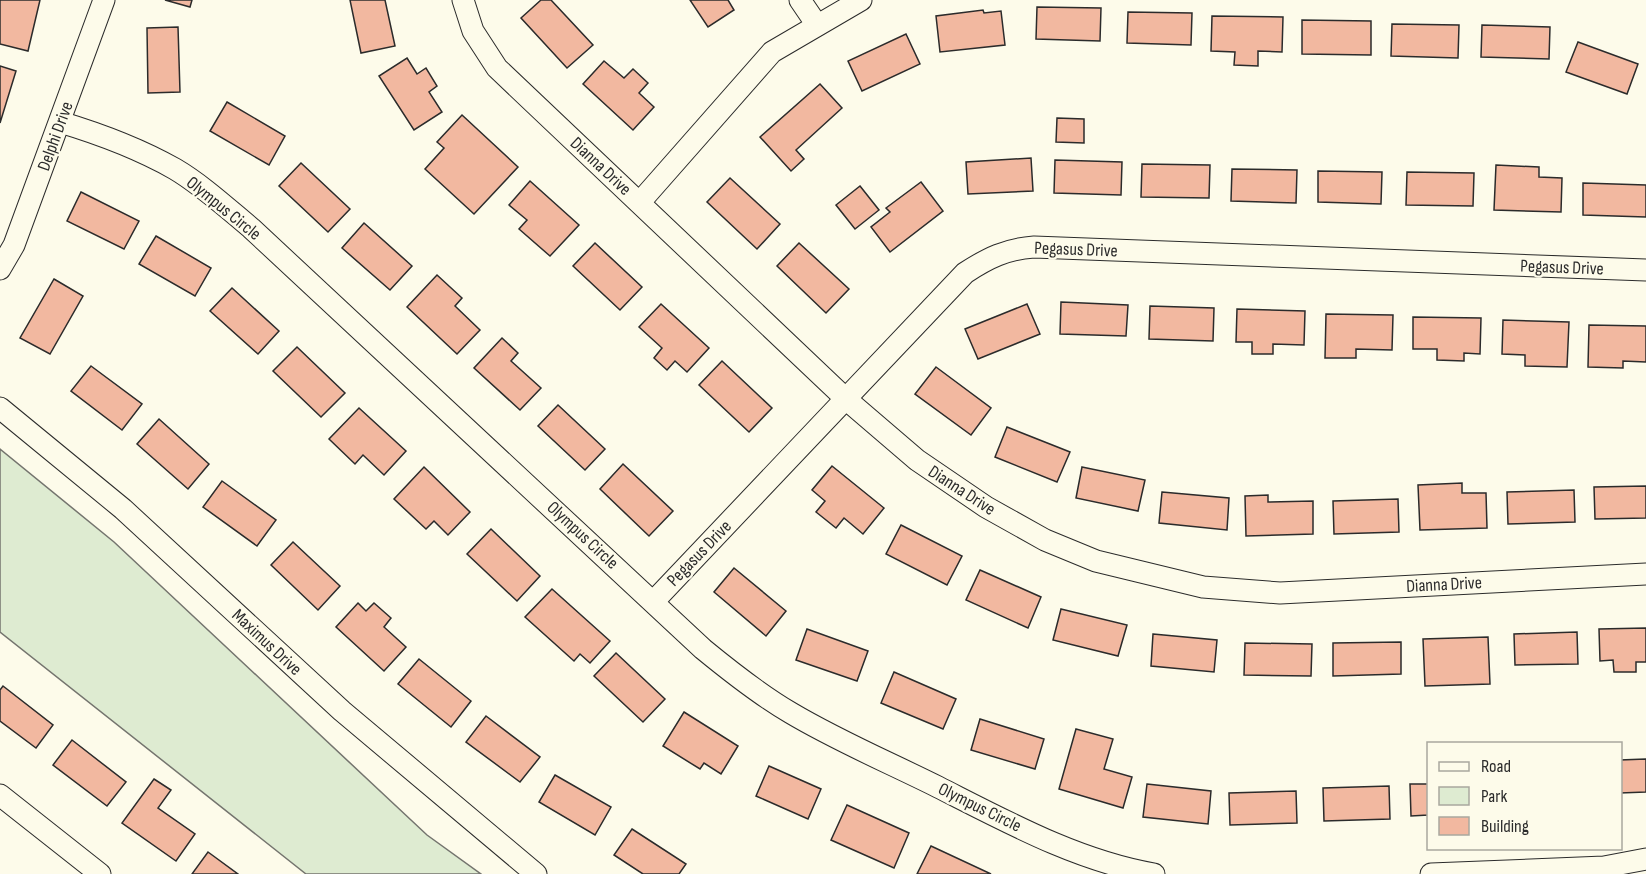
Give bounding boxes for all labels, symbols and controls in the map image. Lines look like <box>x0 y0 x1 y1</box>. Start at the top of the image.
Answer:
street label: Delphi Drive <box>33 99 78 174</box>
street label: Dianna Drive <box>566 133 636 200</box>
street label: Olympus Circle <box>182 172 265 245</box>
street label: Pegasus Drive <box>1034 238 1118 261</box>
street label: Pegasus Drive <box>1520 256 1604 279</box>
street label: Dianna Drive <box>924 461 999 520</box>
street label: Olympus Circle <box>543 497 623 574</box>
street label: Pegasus Drive <box>663 516 736 591</box>
street label: Dianna Drive <box>1406 572 1482 597</box>
street label: Maximus Drive <box>227 605 306 680</box>
legend <box>1427 742 1622 850</box>
text: Road <box>1481 756 1511 777</box>
street label: Olympus Circle <box>935 778 1025 837</box>
text: Park <box>1481 786 1507 807</box>
text: Building <box>1481 816 1529 837</box>

